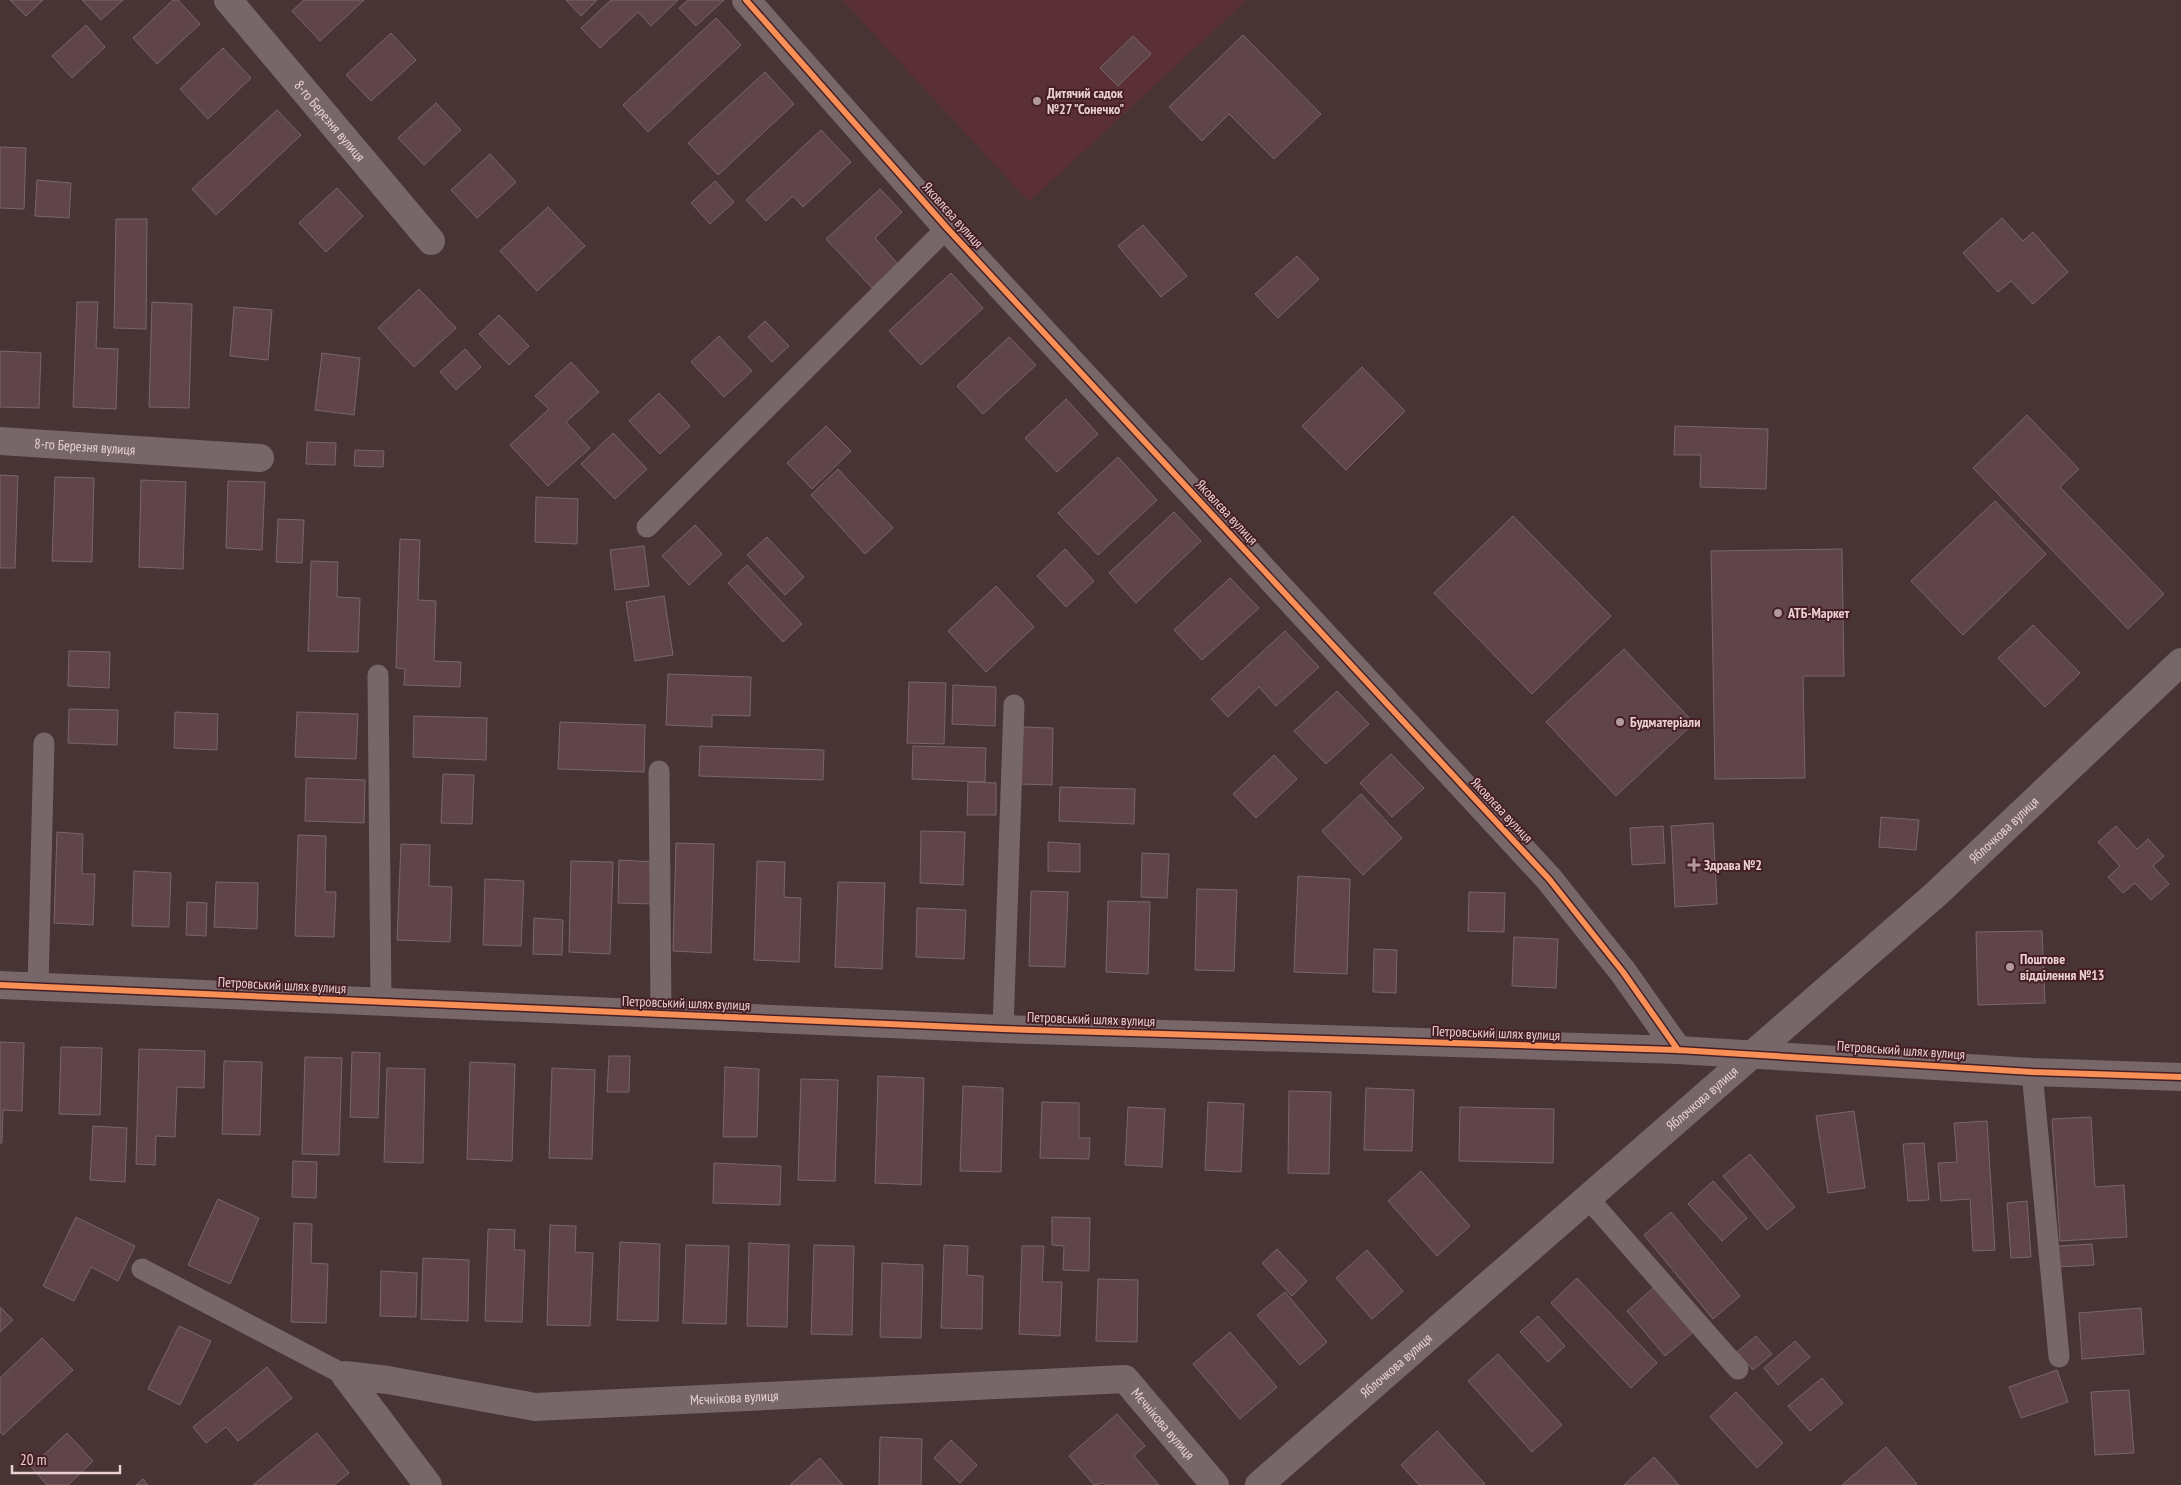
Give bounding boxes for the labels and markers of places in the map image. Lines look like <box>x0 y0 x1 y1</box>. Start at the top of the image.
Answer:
place label: Дитячий садок №27 "Сонечко" <box>1047 84 1124 118</box>
marker: Дитячий садок №27 "Сонечко" <box>1031 95 1043 107</box>
place label: АТБ-Маркет <box>1787 604 1849 622</box>
marker: АТБ-Маркет <box>1772 607 1784 619</box>
place label: Будматеріали <box>1630 713 1700 731</box>
marker: Будматеріали <box>1614 716 1626 728</box>
place label: Здрава №2 <box>1704 856 1762 874</box>
marker: Здрава №2 <box>1688 859 1700 871</box>
place label: Поштове відділення №13 <box>2020 950 2105 984</box>
marker: Поштове відділення №13 <box>2004 961 2016 973</box>

